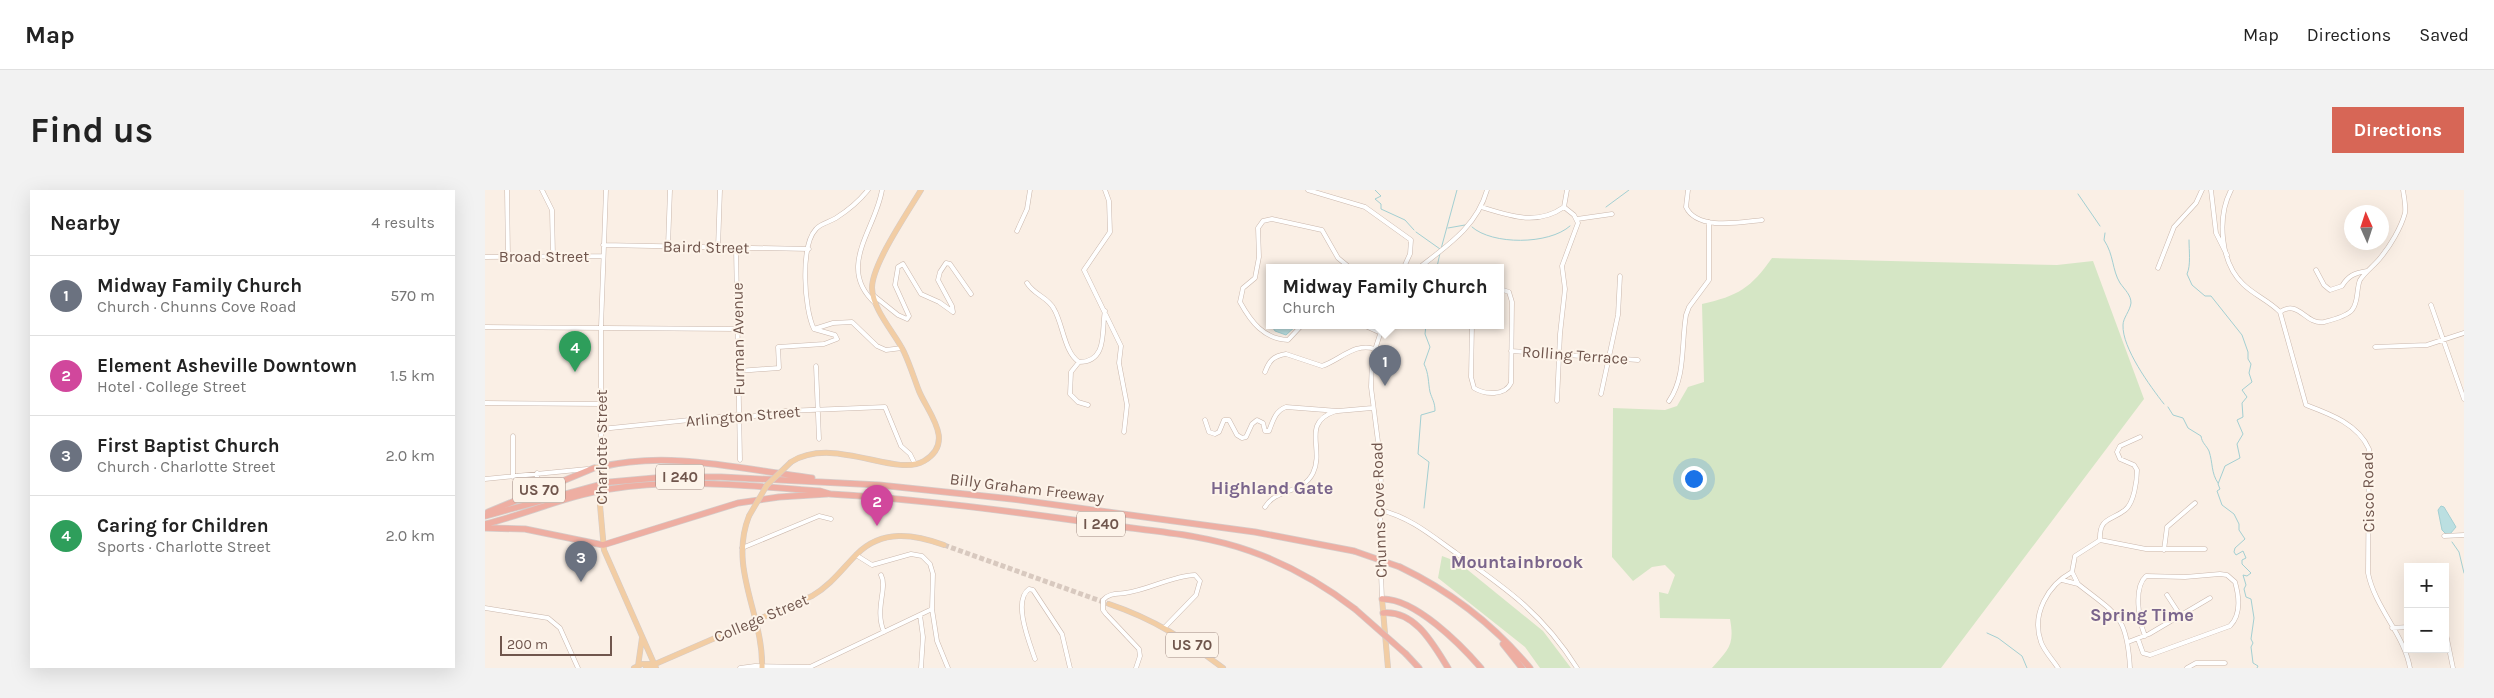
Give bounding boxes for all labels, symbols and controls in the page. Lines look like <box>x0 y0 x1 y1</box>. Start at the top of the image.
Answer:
text: Map <box>25 21 75 49</box>
text: Map <box>2243 24 2279 46</box>
text: Directions <box>2307 24 2391 46</box>
text: Saved <box>2419 24 2469 46</box>
button: Directions <box>2332 107 2464 153</box>
text: Find us <box>30 110 153 151</box>
north arrow <box>2344 205 2389 250</box>
text: Nearby <box>50 211 120 235</box>
text: 4 results <box>371 213 435 232</box>
street label: Baird Street <box>663 237 749 257</box>
street label: Broad Street <box>499 247 589 266</box>
popup <box>1266 264 1504 329</box>
text: Midway Family Church <box>97 275 302 297</box>
text: Midway Family Church <box>1282 276 1488 298</box>
street label: Furman Avenue <box>728 282 748 396</box>
text: 1 <box>63 286 69 305</box>
text: 570 m <box>390 286 435 305</box>
text: Church · Chunns Cove Road <box>97 297 296 316</box>
text: Church <box>1282 298 1335 317</box>
pin: 4 <box>559 331 591 372</box>
street label: Rolling Terrace <box>1521 342 1629 368</box>
pin: 1 <box>1369 345 1401 386</box>
text: Element Asheville Downtown <box>97 355 357 377</box>
text: 2 <box>61 366 71 385</box>
text: 1.5 km <box>390 366 435 385</box>
text: Hotel · College Street <box>97 377 246 396</box>
street label: Charlotte Street <box>592 389 611 505</box>
street label: Arlington Street <box>685 402 801 430</box>
text: First Baptist Church <box>97 435 280 457</box>
street label: Chunns Cove Road <box>1367 442 1391 578</box>
text: 3 <box>61 446 71 465</box>
text: 2.0 km <box>386 446 435 465</box>
street label: Cisco Road <box>2358 452 2378 532</box>
text: Church · Charlotte Street <box>97 457 276 476</box>
road number: I 240 <box>656 464 704 490</box>
your location <box>1681 466 1707 492</box>
street label: Billy Graham Freeway <box>949 469 1106 507</box>
district label: Highland Gate <box>1211 477 1333 499</box>
road number: US 70 <box>513 478 565 502</box>
pin: 2 <box>861 485 893 526</box>
road number: I 240 <box>1077 512 1125 536</box>
text: Caring for Children <box>97 515 268 537</box>
text: 4 <box>61 526 71 545</box>
text: 2.0 km <box>386 526 435 545</box>
text: Sports · Charlotte Street <box>97 537 271 556</box>
pin: 3 <box>565 541 597 582</box>
district label: Mountainbrook <box>1451 551 1584 573</box>
map controls <box>2404 563 2449 653</box>
button: + <box>2404 563 2449 608</box>
street label: College Street <box>711 590 811 646</box>
district label: Spring Time <box>2090 604 2194 626</box>
button: − <box>2404 608 2449 653</box>
road number: US 70 <box>1166 632 1218 658</box>
scale bar <box>500 633 613 656</box>
text: 200 m <box>507 636 548 653</box>

